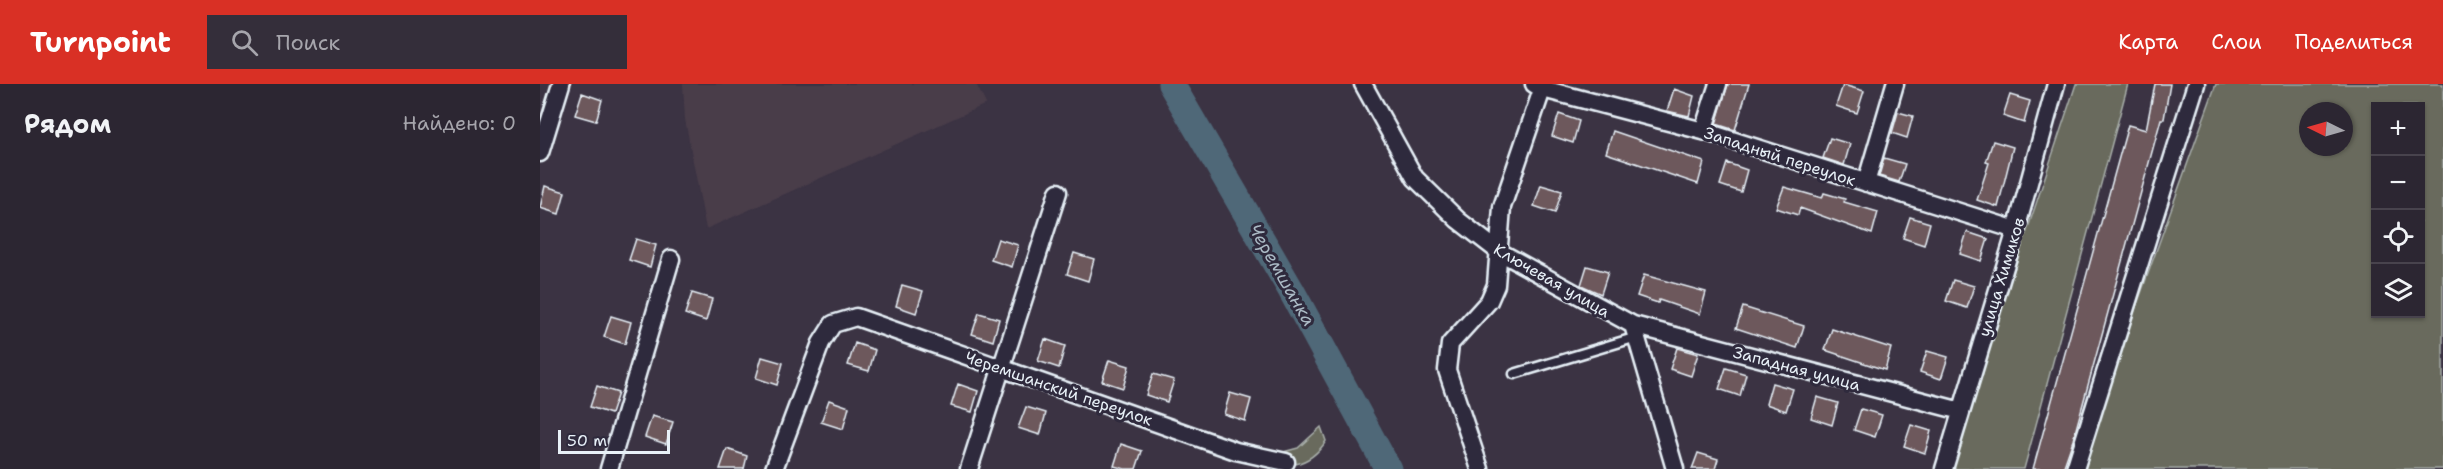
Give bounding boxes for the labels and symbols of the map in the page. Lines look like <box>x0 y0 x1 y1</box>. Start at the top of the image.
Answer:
north arrow <box>2299 102 2353 156</box>
street label: Западный переулок <box>1701 122 1859 191</box>
street label: улица Химиков <box>1973 215 2030 339</box>
water label: Черемшанка <box>1243 220 1321 330</box>
street label: Ключевая улица <box>1490 239 1614 322</box>
street label: Западная улица <box>1731 341 1863 396</box>
street label: Черемшанский переулок <box>962 347 1156 431</box>
scale bar <box>558 427 670 454</box>

